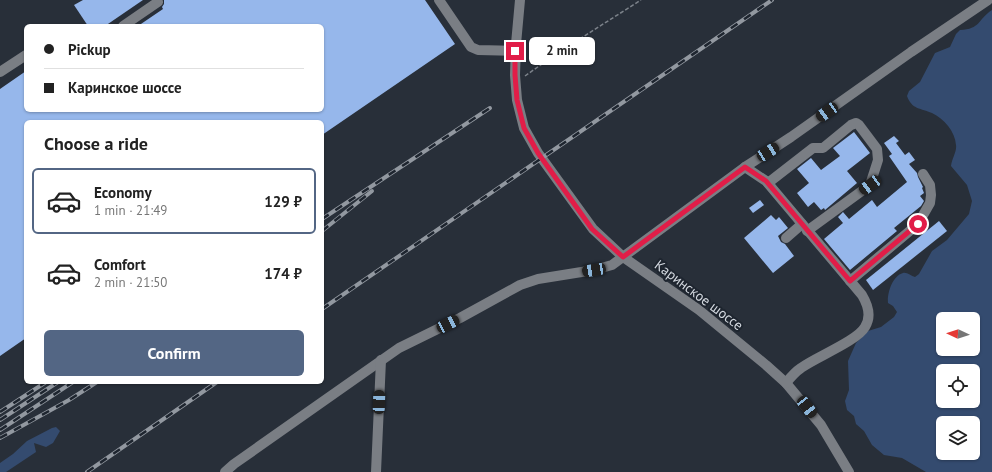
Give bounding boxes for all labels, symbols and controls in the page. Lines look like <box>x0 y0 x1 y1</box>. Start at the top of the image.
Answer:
callout: 2 min <box>529 37 595 65</box>
text: Pickup <box>68 40 111 59</box>
route end <box>506 42 524 60</box>
text: 2 min <box>546 42 578 59</box>
text: Каринское шоссе <box>68 78 182 97</box>
car <box>814 100 840 124</box>
text: Choose a ride <box>44 132 148 155</box>
car <box>755 141 781 163</box>
car <box>857 173 883 197</box>
icon: car <box>46 183 82 219</box>
text: Economy <box>94 183 152 202</box>
text: 129 ₽ <box>264 192 302 211</box>
text: 1 min · 21:49 <box>94 202 167 219</box>
route start <box>909 215 927 233</box>
icon: car <box>46 255 82 291</box>
text: Comfort <box>94 255 146 274</box>
street label: Каринское шоссе <box>651 256 747 334</box>
car <box>581 262 607 278</box>
text: 174 ₽ <box>264 264 302 283</box>
text: 2 min · 21:50 <box>94 274 167 291</box>
north arrow <box>936 312 980 356</box>
map controls <box>936 312 980 460</box>
car <box>435 313 461 335</box>
button: Confirm <box>44 330 304 376</box>
button: locate <box>936 364 980 408</box>
car <box>373 390 385 414</box>
car <box>795 394 819 420</box>
button: layers <box>936 416 980 460</box>

